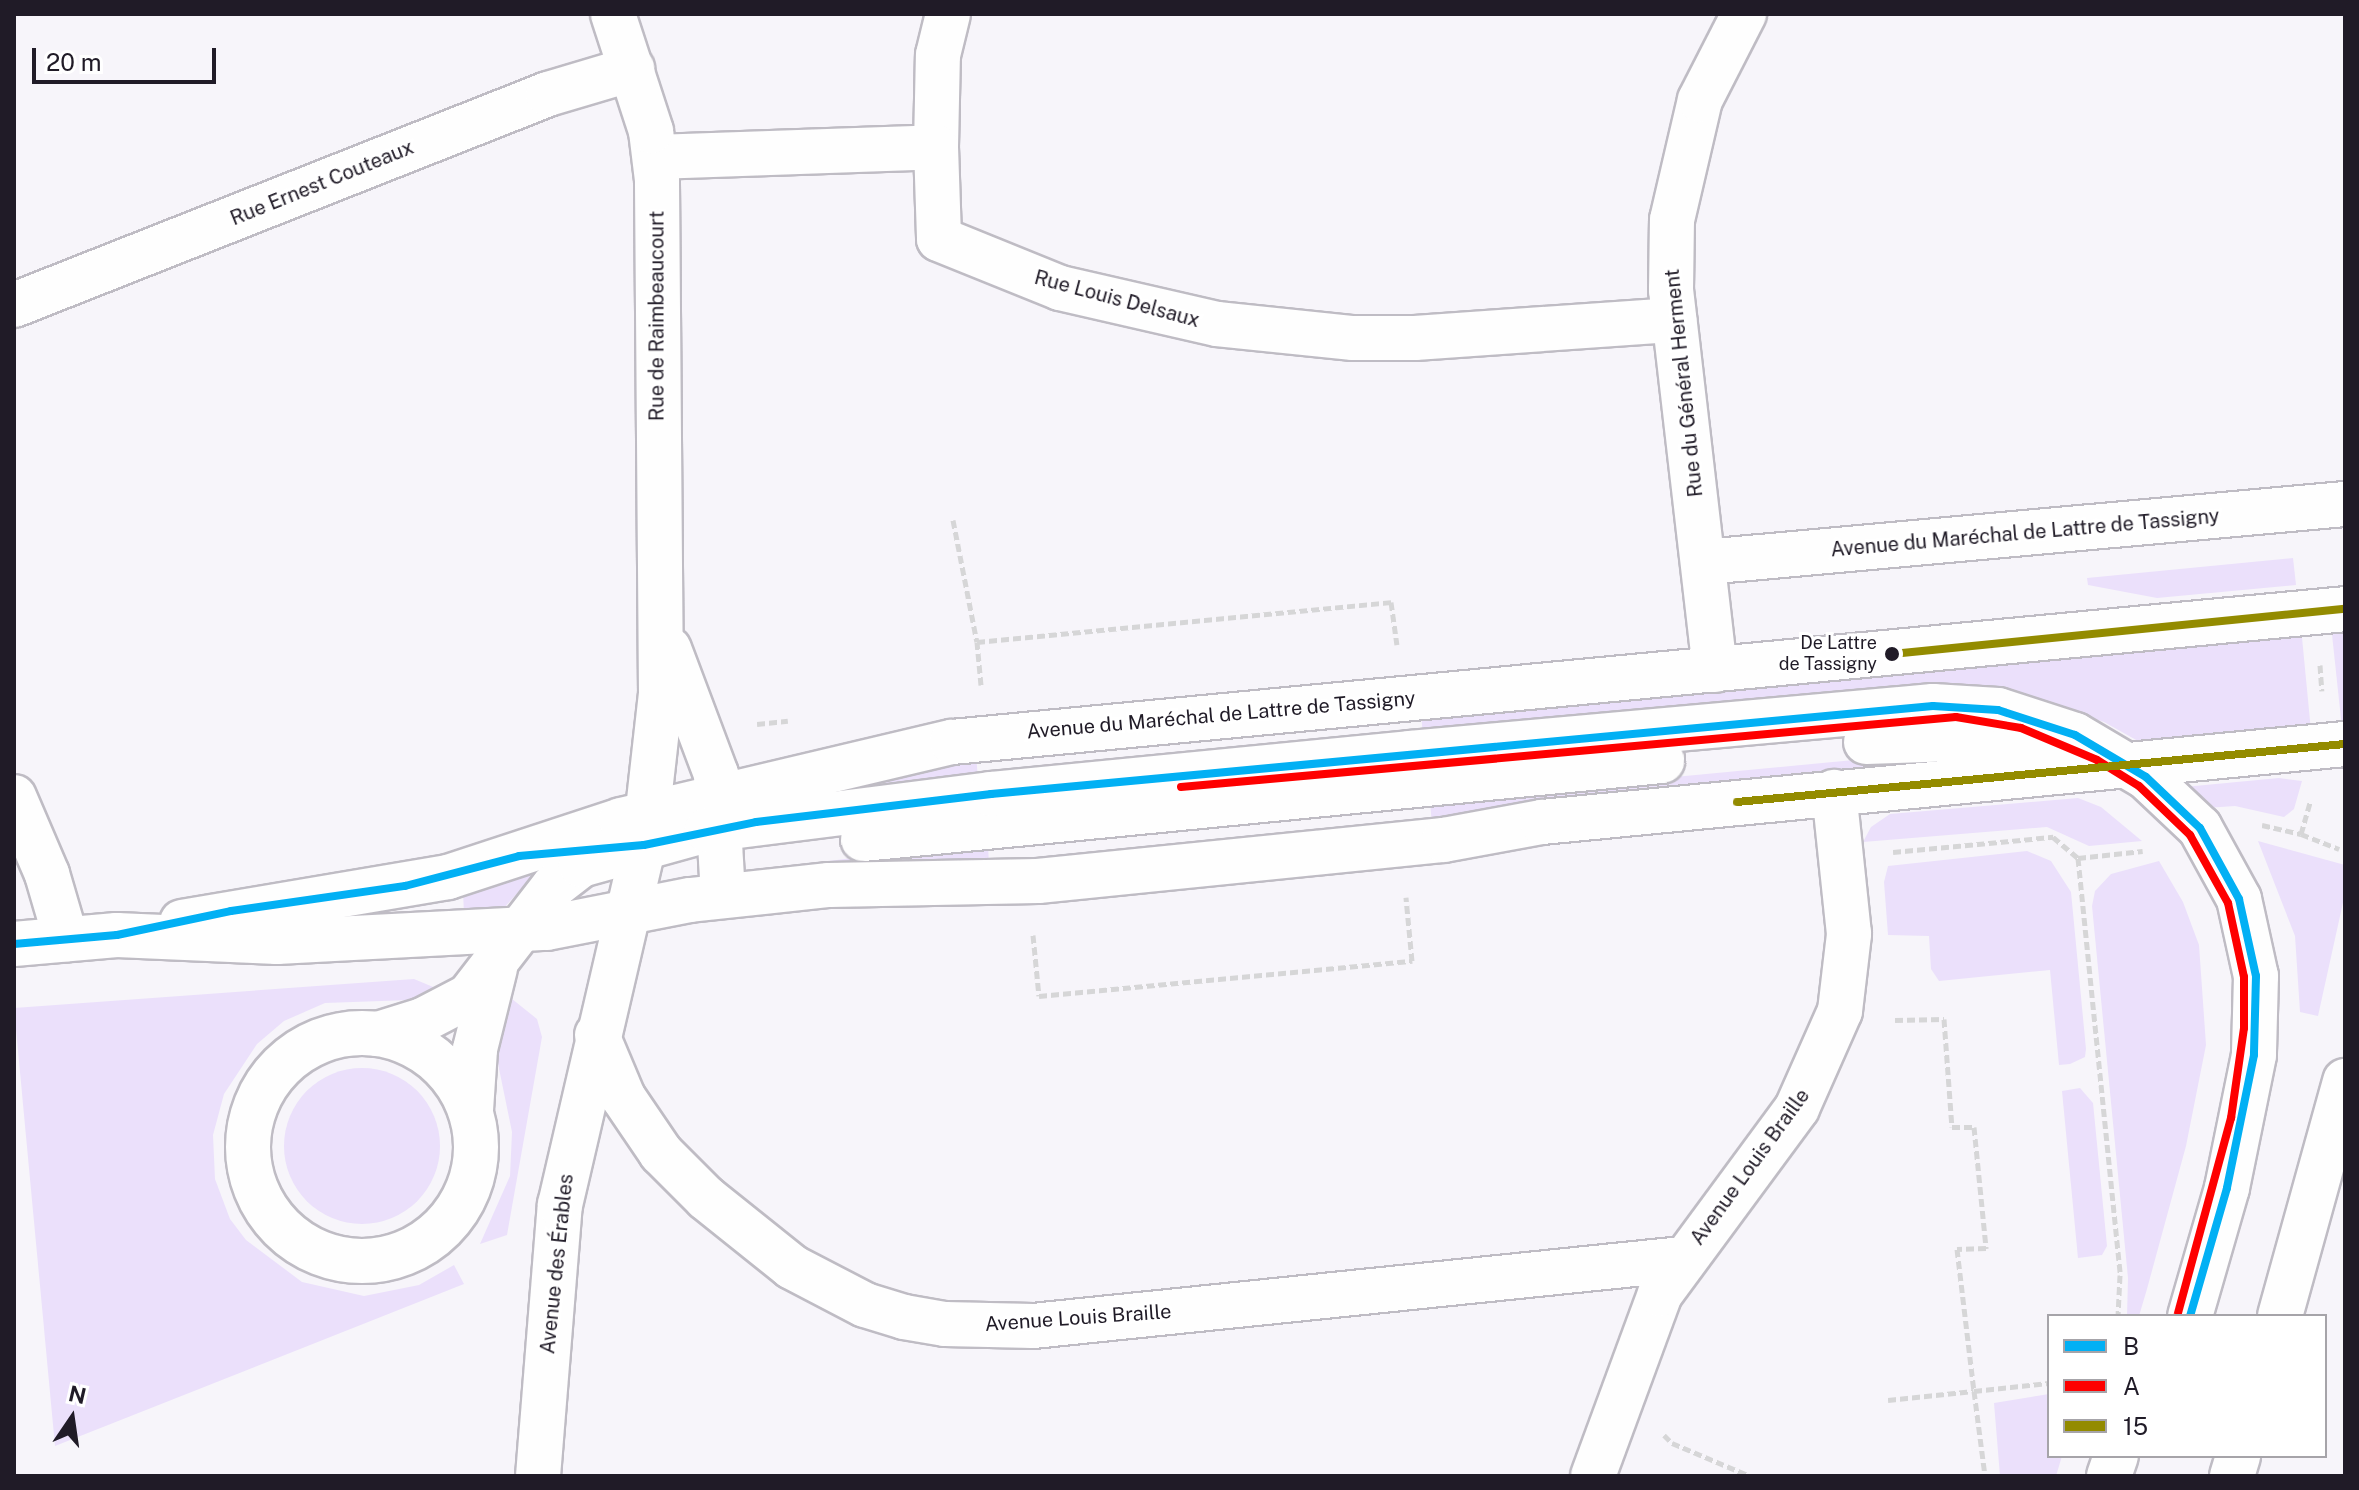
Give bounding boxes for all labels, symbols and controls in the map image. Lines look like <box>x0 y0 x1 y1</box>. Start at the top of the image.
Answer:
scale bar <box>36 32 220 82</box>
text: 20 m <box>46 48 102 76</box>
street label: Rue Ernest Couteaux <box>227 135 417 231</box>
street label: Rue de Raimbeaucourt <box>645 211 669 421</box>
street label: Rue Louis Delsaux <box>1032 265 1202 333</box>
street label: Rue du Général Herment <box>1660 268 1708 498</box>
street label: Avenue du Maréchal de Lattre de Tassigny <box>1829 504 2221 562</box>
place label: De Lattre de Tassigny <box>1779 633 1877 676</box>
marker: De Lattre de Tassigny <box>1884 646 1900 662</box>
street label: Avenue du Maréchal de Lattre de Tassigny <box>1025 686 1417 744</box>
street label: Avenue Louis Braille <box>1685 1084 1815 1250</box>
street label: Avenue des Érables <box>536 1173 578 1355</box>
street label: Avenue Louis Braille <box>984 1299 1172 1337</box>
legend <box>2047 1314 2327 1458</box>
text: B <box>2123 1332 2139 1360</box>
text: A <box>2123 1372 2140 1400</box>
north arrow <box>32 1378 112 1458</box>
text: N <box>66 1380 89 1409</box>
text: 15 <box>2123 1412 2148 1440</box>

